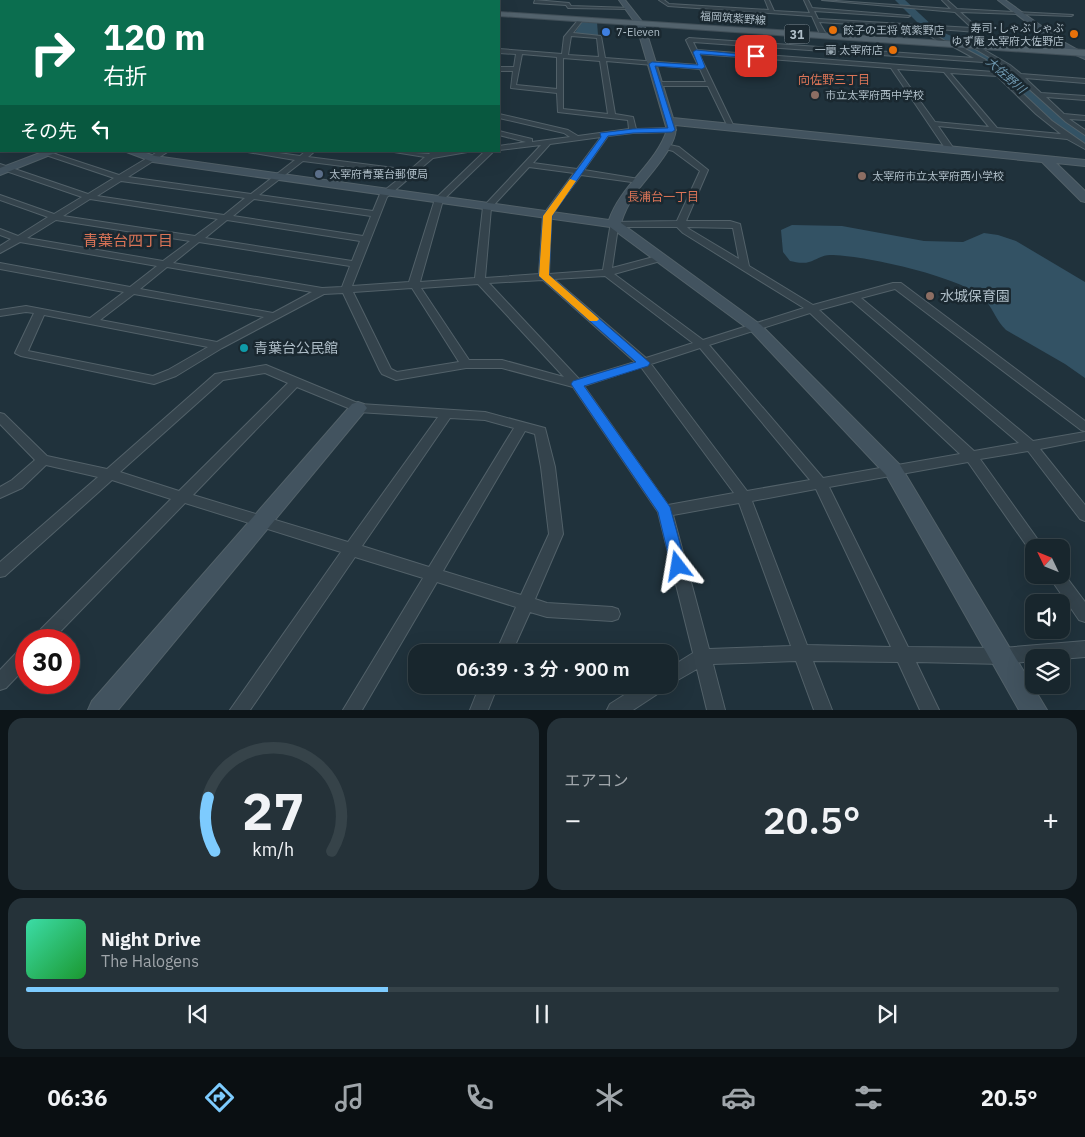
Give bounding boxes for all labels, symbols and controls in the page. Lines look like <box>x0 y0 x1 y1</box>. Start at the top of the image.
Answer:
street label: 福岡筑紫野線 <box>700 9 766 27</box>
text: 120 m <box>103 14 206 60</box>
icon: right <box>20 20 85 85</box>
place label: 寿司･しゃぶしゃぶ ゆず庵 太宰府大佐野店 <box>951 21 1064 48</box>
place label: 餃子の王将 筑紫野店 <box>843 23 945 37</box>
road number: 31 <box>784 24 810 44</box>
marker: 餃子の王将 筑紫野店 <box>827 24 839 36</box>
place label: 7-Eleven <box>616 25 660 39</box>
marker: 7-Eleven <box>600 26 612 38</box>
marker: 寿司･しゃぶしゃぶ ゆず庵 太宰府大佐野店 <box>1068 28 1080 40</box>
pin <box>735 35 777 77</box>
icon: arrive <box>742 42 770 70</box>
place label: 一蘭 太宰府店 <box>814 43 883 57</box>
marker: 一蘭 太宰府店 <box>887 44 899 56</box>
water label: 大佐野川 <box>983 54 1031 98</box>
text: 右折 <box>103 61 147 90</box>
district label: 向佐野三丁目 <box>798 72 870 87</box>
place label: 市立太宰府西中学校 <box>825 88 924 102</box>
marker: 市立太宰府西中学校 <box>809 89 821 101</box>
icon: left <box>87 115 115 143</box>
text: その先 <box>20 119 77 143</box>
place label: 太宰府青葉台郵便局 <box>329 167 428 181</box>
marker: 太宰府青葉台郵便局 <box>313 168 325 180</box>
place label: 太宰府市立太宰府西小学校 <box>872 169 1004 183</box>
marker: 太宰府市立太宰府西小学校 <box>856 170 868 182</box>
district label: 長浦台一丁目 <box>627 189 699 204</box>
district label: 青葉台四丁目 <box>83 231 173 250</box>
place label: 水城保育園 <box>940 287 1010 305</box>
marker: 水城保育園 <box>924 290 936 302</box>
place label: 青葉台公民館 <box>254 339 338 357</box>
marker: 青葉台公民館 <box>238 342 250 354</box>
position arrow <box>651 539 703 591</box>
north arrow <box>1025 539 1070 584</box>
map controls <box>1025 539 1070 694</box>
button: sound <box>1025 594 1070 639</box>
speed limit sign: 30 <box>15 629 80 694</box>
button: layers <box>1025 649 1070 694</box>
text: 06:39 · 3 分 · 900 m <box>456 657 630 681</box>
text: エアコン <box>565 770 629 790</box>
text: 27 <box>242 777 304 844</box>
text: 20.5° <box>763 795 861 844</box>
text: − <box>565 801 581 838</box>
text: + <box>1042 801 1059 838</box>
text: km/h <box>252 838 294 861</box>
text: Night Drive <box>101 927 201 951</box>
text: The Halogens <box>101 951 199 971</box>
icon: previous <box>184 1000 212 1028</box>
icon: pause <box>528 1000 556 1028</box>
icon: next <box>873 1000 901 1028</box>
icon: directions <box>202 1080 237 1115</box>
icon: music <box>332 1080 367 1115</box>
icon: phone <box>462 1080 497 1115</box>
icon: climate <box>592 1080 627 1115</box>
icon: car <box>721 1080 756 1115</box>
icon: filters <box>851 1080 886 1115</box>
text: 06:36 <box>47 1083 107 1112</box>
text: 20.5° <box>981 1083 1038 1112</box>

